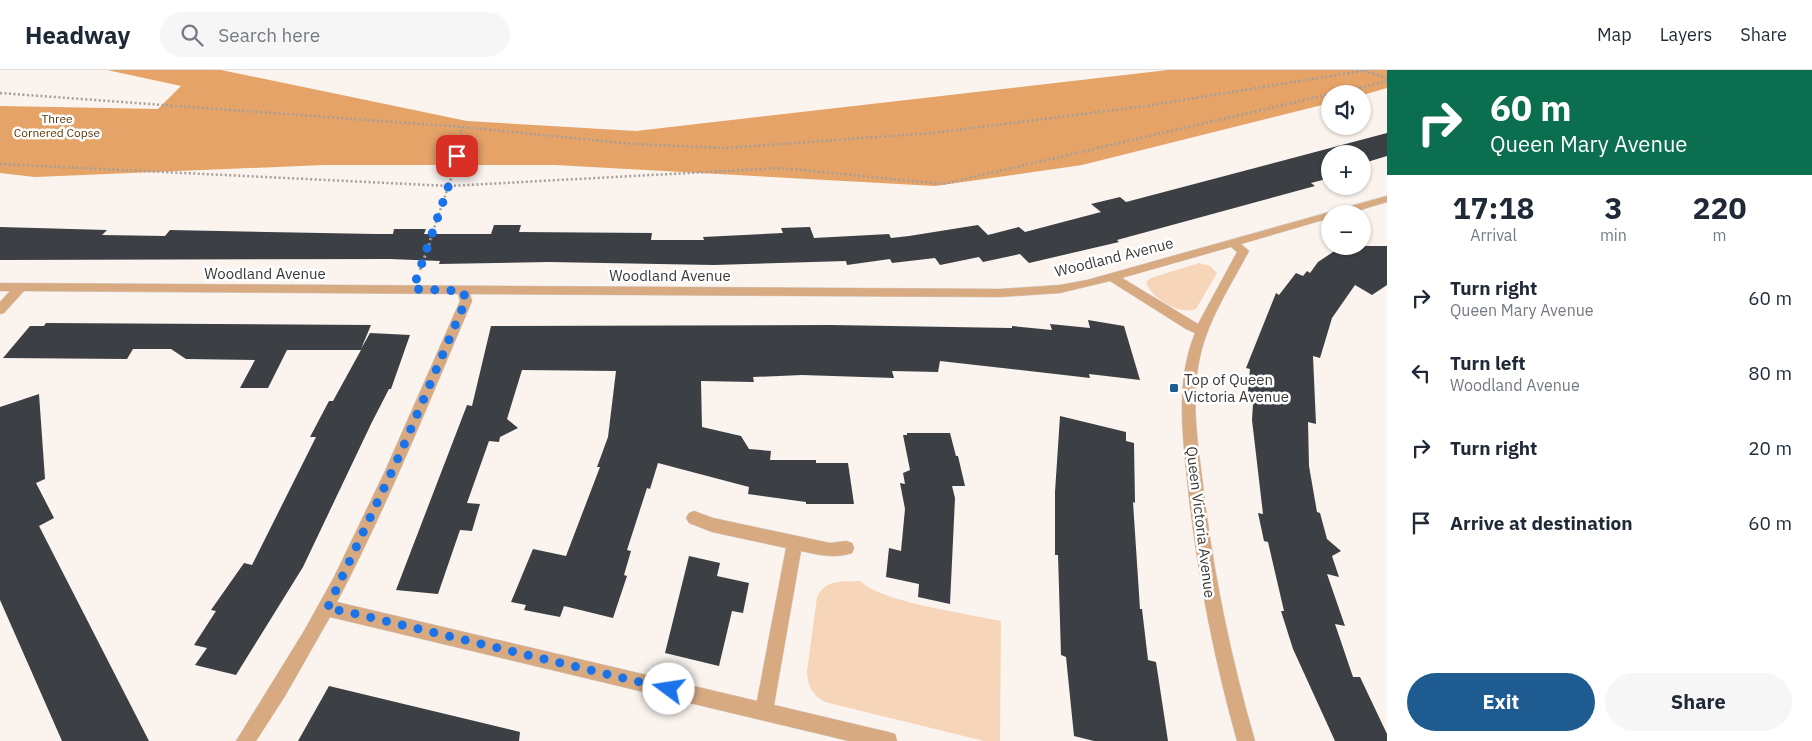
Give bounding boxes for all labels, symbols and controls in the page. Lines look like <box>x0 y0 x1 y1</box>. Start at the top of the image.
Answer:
search box <box>160 12 510 57</box>
text: Headway <box>25 19 130 51</box>
icon: search <box>178 21 206 49</box>
text: Search here <box>218 23 320 47</box>
text: Map <box>1597 23 1632 46</box>
text: Layers <box>1660 23 1712 46</box>
text: Share <box>1740 23 1787 46</box>
map controls <box>1321 85 1371 255</box>
button: sound <box>1321 85 1371 135</box>
text: 60 m <box>1490 85 1572 131</box>
icon: right <box>1407 90 1472 155</box>
park label: Three Cornered Copse <box>14 111 101 140</box>
text: Queen Mary Avenue <box>1490 129 1687 158</box>
pin <box>436 135 478 177</box>
icon: arrive <box>443 142 471 170</box>
button: + <box>1321 145 1371 195</box>
text: 17:18 <box>1453 188 1534 227</box>
text: 3 <box>1604 188 1622 227</box>
text: 220 <box>1692 188 1746 227</box>
button: − <box>1321 205 1371 255</box>
text: Arrival <box>1470 225 1517 245</box>
text: min <box>1600 225 1627 245</box>
text: m <box>1712 225 1726 245</box>
street label: Woodland Avenue <box>1053 233 1175 281</box>
street label: Woodland Avenue <box>204 264 326 283</box>
street label: Woodland Avenue <box>609 266 731 285</box>
text: Turn right <box>1450 276 1537 300</box>
icon: right <box>1407 284 1435 312</box>
text: 60 m <box>1748 286 1792 310</box>
text: Queen Mary Avenue <box>1450 300 1594 320</box>
text: Turn left <box>1450 351 1526 375</box>
icon: left <box>1407 359 1435 387</box>
text: 80 m <box>1748 361 1792 385</box>
place label: Top of Queen Victoria Avenue <box>1184 370 1289 406</box>
text: Woodland Avenue <box>1450 375 1580 395</box>
marker: Top of Queen Victoria Avenue <box>1168 382 1180 394</box>
icon: right <box>1407 434 1435 462</box>
text: Turn right <box>1450 436 1537 460</box>
text: 20 m <box>1748 436 1792 460</box>
street label: Queen Victoria Avenue <box>1182 445 1220 599</box>
icon: arrive <box>1407 509 1435 537</box>
text: Arrive at destination <box>1450 511 1633 535</box>
text: 60 m <box>1748 511 1792 535</box>
position arrow <box>642 662 694 714</box>
button: Exit <box>1407 673 1595 731</box>
button: Share <box>1605 673 1792 731</box>

